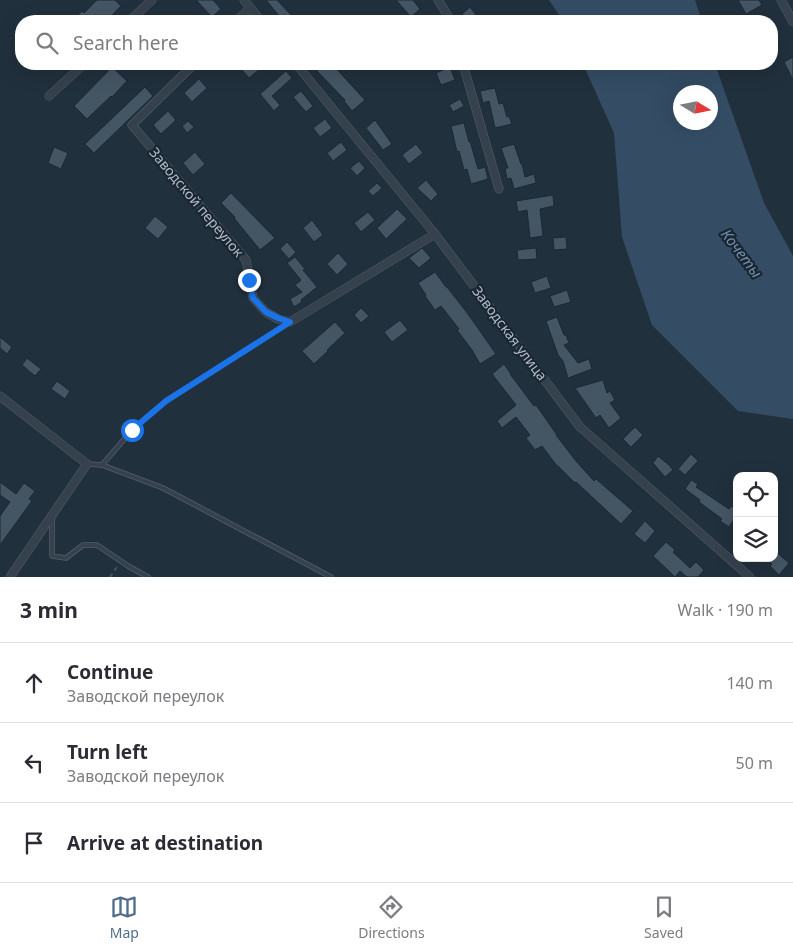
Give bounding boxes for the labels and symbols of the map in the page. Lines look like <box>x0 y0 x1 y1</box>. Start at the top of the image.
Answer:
north arrow <box>673 85 718 130</box>
street label: Заводской переулок <box>146 143 249 261</box>
water label: Кочеты <box>717 225 767 281</box>
route end <box>238 269 261 292</box>
street label: Заводская улица <box>468 282 552 384</box>
route start <box>121 419 144 442</box>

